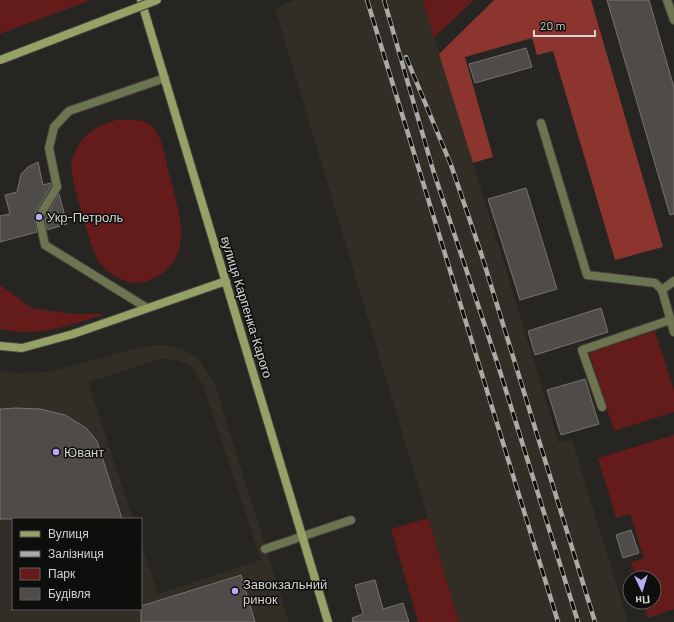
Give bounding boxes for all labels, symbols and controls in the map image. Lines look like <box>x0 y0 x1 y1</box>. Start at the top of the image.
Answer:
scale bar <box>534 12 595 38</box>
text: 20 m <box>540 18 566 32</box>
place label: Укр-Петроль <box>47 209 124 225</box>
marker: Укр-Петроль <box>34 212 44 222</box>
street label: вулиця Карпенка-Карого <box>218 234 276 380</box>
place label: Ювант <box>64 444 104 460</box>
marker: Ювант <box>51 447 61 457</box>
legend <box>12 518 142 610</box>
text: Вулиця <box>48 526 89 541</box>
text: Залізниця <box>48 546 104 561</box>
text: Парк <box>48 566 76 581</box>
north arrow <box>622 570 662 610</box>
place label: Завокзальний ринок <box>243 576 327 607</box>
text: Будівля <box>48 586 90 601</box>
marker: Завокзальний ринок <box>230 586 240 596</box>
text: Пн <box>635 593 650 607</box>

